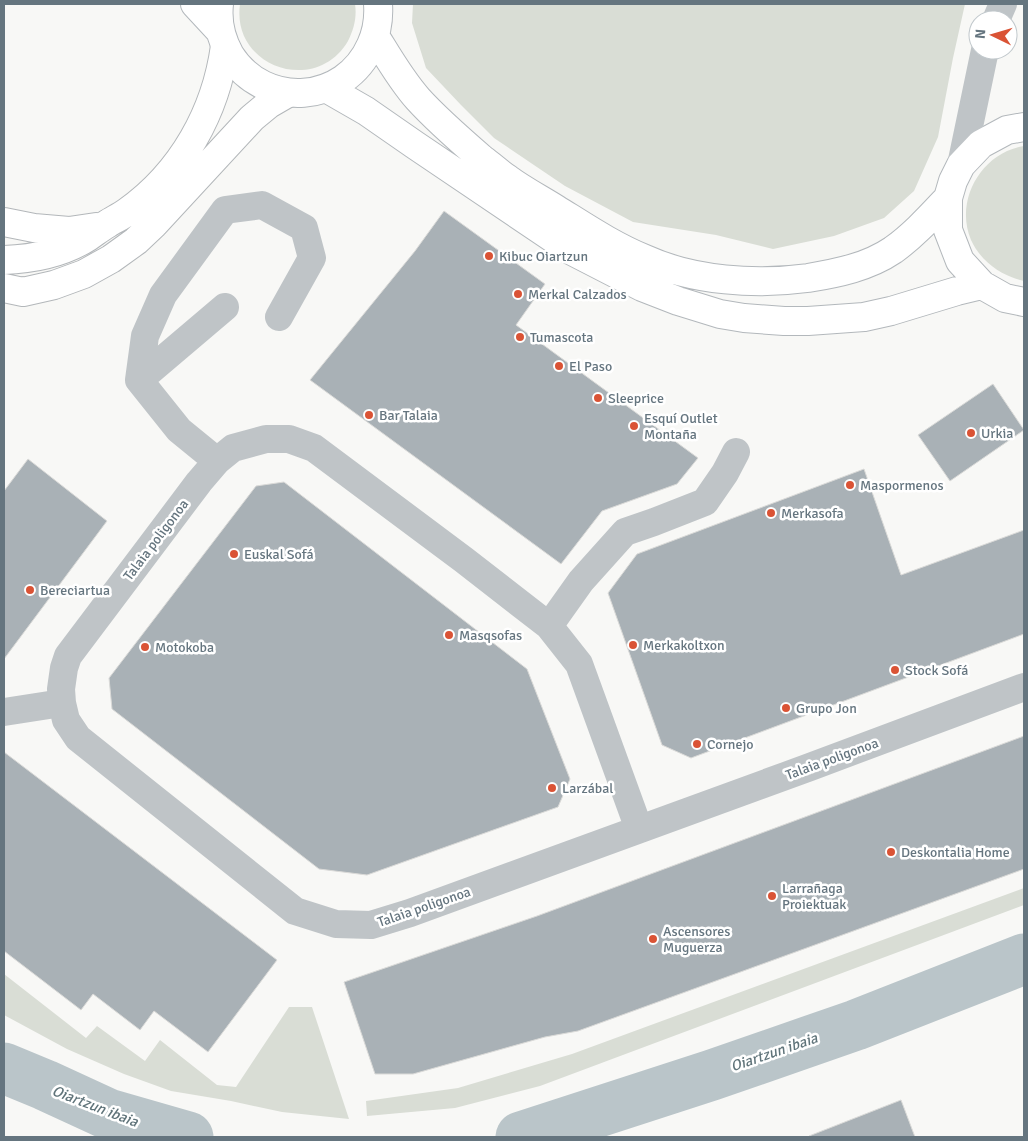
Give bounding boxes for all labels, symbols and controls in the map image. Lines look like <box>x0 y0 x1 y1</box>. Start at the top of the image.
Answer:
north arrow <box>968 10 1018 60</box>
text: N <box>972 28 989 40</box>
place label: Kibuc Oiartzun <box>499 248 588 265</box>
marker: Kibuc Oiartzun <box>483 250 495 262</box>
place label: Merkal Calzados <box>528 286 627 303</box>
marker: Merkal Calzados <box>512 288 524 300</box>
place label: Tumascota <box>530 329 593 346</box>
marker: Tumascota <box>514 331 526 343</box>
place label: El Paso <box>569 358 612 375</box>
marker: El Paso <box>553 360 565 372</box>
place label: Sleeprice <box>608 390 664 407</box>
marker: Sleeprice <box>592 392 604 404</box>
place label: Bar Talaia <box>379 407 438 424</box>
marker: Bar Talaia <box>363 409 375 421</box>
place label: Esquí Outlet Montaña <box>644 410 718 443</box>
marker: Esquí Outlet Montaña <box>628 420 640 432</box>
place label: Urkia <box>981 425 1013 442</box>
marker: Urkia <box>965 427 977 439</box>
place label: Maspormenos <box>860 477 944 494</box>
marker: Maspormenos <box>844 479 856 491</box>
street label: Talaia poligonoa <box>120 496 192 584</box>
place label: Merkasofa <box>781 505 844 522</box>
marker: Merkasofa <box>765 507 777 519</box>
place label: Euskal Sofá <box>244 546 314 563</box>
marker: Euskal Sofá <box>228 548 240 560</box>
place label: Bereciartua <box>40 582 110 599</box>
marker: Bereciartua <box>24 584 36 596</box>
place label: Masqsofas <box>459 627 522 644</box>
marker: Masqsofas <box>443 629 455 641</box>
place label: Merkakoltxon <box>643 637 725 654</box>
place label: Motokoba <box>155 639 214 656</box>
marker: Merkakoltxon <box>627 639 639 651</box>
marker: Motokoba <box>139 641 151 653</box>
place label: Stock Sofá <box>905 662 968 679</box>
marker: Stock Sofá <box>889 664 901 676</box>
place label: Grupo Jon <box>796 700 857 717</box>
marker: Grupo Jon <box>780 702 792 714</box>
street label: Talaia poligonoa <box>783 734 881 784</box>
place label: Cornejo <box>707 736 754 753</box>
marker: Cornejo <box>691 738 703 750</box>
place label: Larzábal <box>562 780 613 797</box>
marker: Larzábal <box>546 782 558 794</box>
place label: Deskontalia Home <box>901 844 1010 861</box>
marker: Deskontalia Home <box>885 846 897 858</box>
place label: Larrañaga Proiektuak <box>782 880 846 913</box>
street label: Talaia poligonoa <box>375 883 473 931</box>
marker: Larrañaga Proiektuak <box>766 890 778 902</box>
place label: Ascensores Muguerza <box>663 923 730 956</box>
marker: Ascensores Muguerza <box>647 933 659 945</box>
water label: Oiartzun ibaia <box>728 1029 820 1075</box>
water label: Oiartzun ibaia <box>50 1081 141 1131</box>

